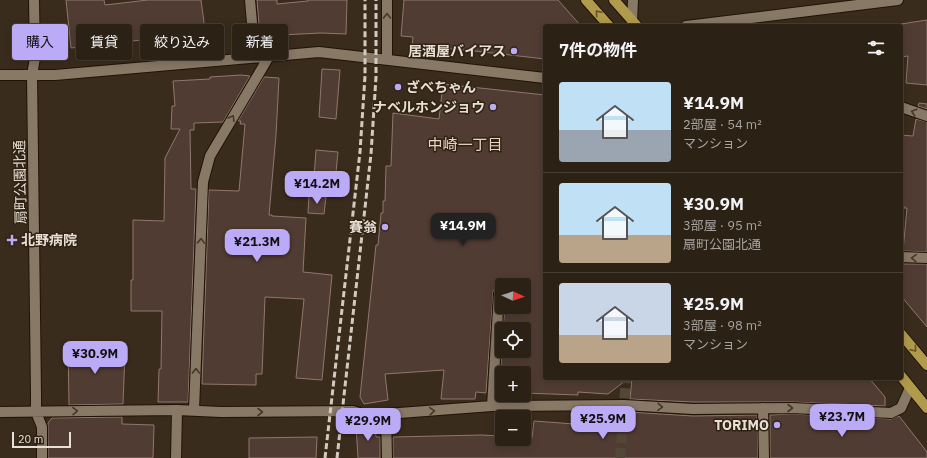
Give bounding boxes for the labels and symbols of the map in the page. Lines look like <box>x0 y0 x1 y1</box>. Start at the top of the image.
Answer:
one-way arrow <box>595 10 602 18</box>
one-way arrow <box>383 13 391 19</box>
place label: 居酒屋バイアス <box>408 42 506 60</box>
marker: 居酒屋バイアス <box>509 46 519 56</box>
place label: ざべちゃん <box>406 78 476 96</box>
marker: ざべちゃん <box>393 82 403 92</box>
place label: ナベルホンジョウ <box>373 98 485 116</box>
marker: ナベルホンジョウ <box>488 102 498 112</box>
one-way arrow <box>911 108 918 117</box>
one-way arrow <box>228 115 235 122</box>
district label: 中崎一丁目 <box>427 135 503 154</box>
street label: 扇町公園北通 <box>10 140 30 224</box>
pin: ¥14.2M <box>284 171 350 205</box>
pin: ¥14.9M <box>430 213 496 247</box>
place label: 賽翁 <box>349 218 377 236</box>
marker: 賽翁 <box>380 222 390 232</box>
pin: ¥21.3M <box>224 229 290 263</box>
place label: 北野病院 <box>21 231 77 249</box>
marker: 北野病院 <box>6 234 18 246</box>
one-way arrow <box>197 238 205 244</box>
one-way arrow <box>911 253 917 262</box>
north arrow <box>495 278 531 314</box>
pin: ¥30.9M <box>62 341 128 375</box>
one-way arrow <box>909 345 916 352</box>
one-way arrow <box>191 368 200 374</box>
one-way arrow <box>657 402 663 411</box>
one-way arrow <box>787 404 793 412</box>
pin: ¥23.7M <box>809 404 875 438</box>
one-way arrow <box>429 406 435 415</box>
pin: ¥25.9M <box>570 406 636 440</box>
one-way arrow <box>72 407 78 415</box>
one-way arrow <box>257 408 263 416</box>
pin: ¥29.9M <box>335 408 401 442</box>
place label: TORIMO <box>714 416 769 434</box>
marker: TORIMO <box>772 420 782 430</box>
scale bar <box>12 430 71 449</box>

